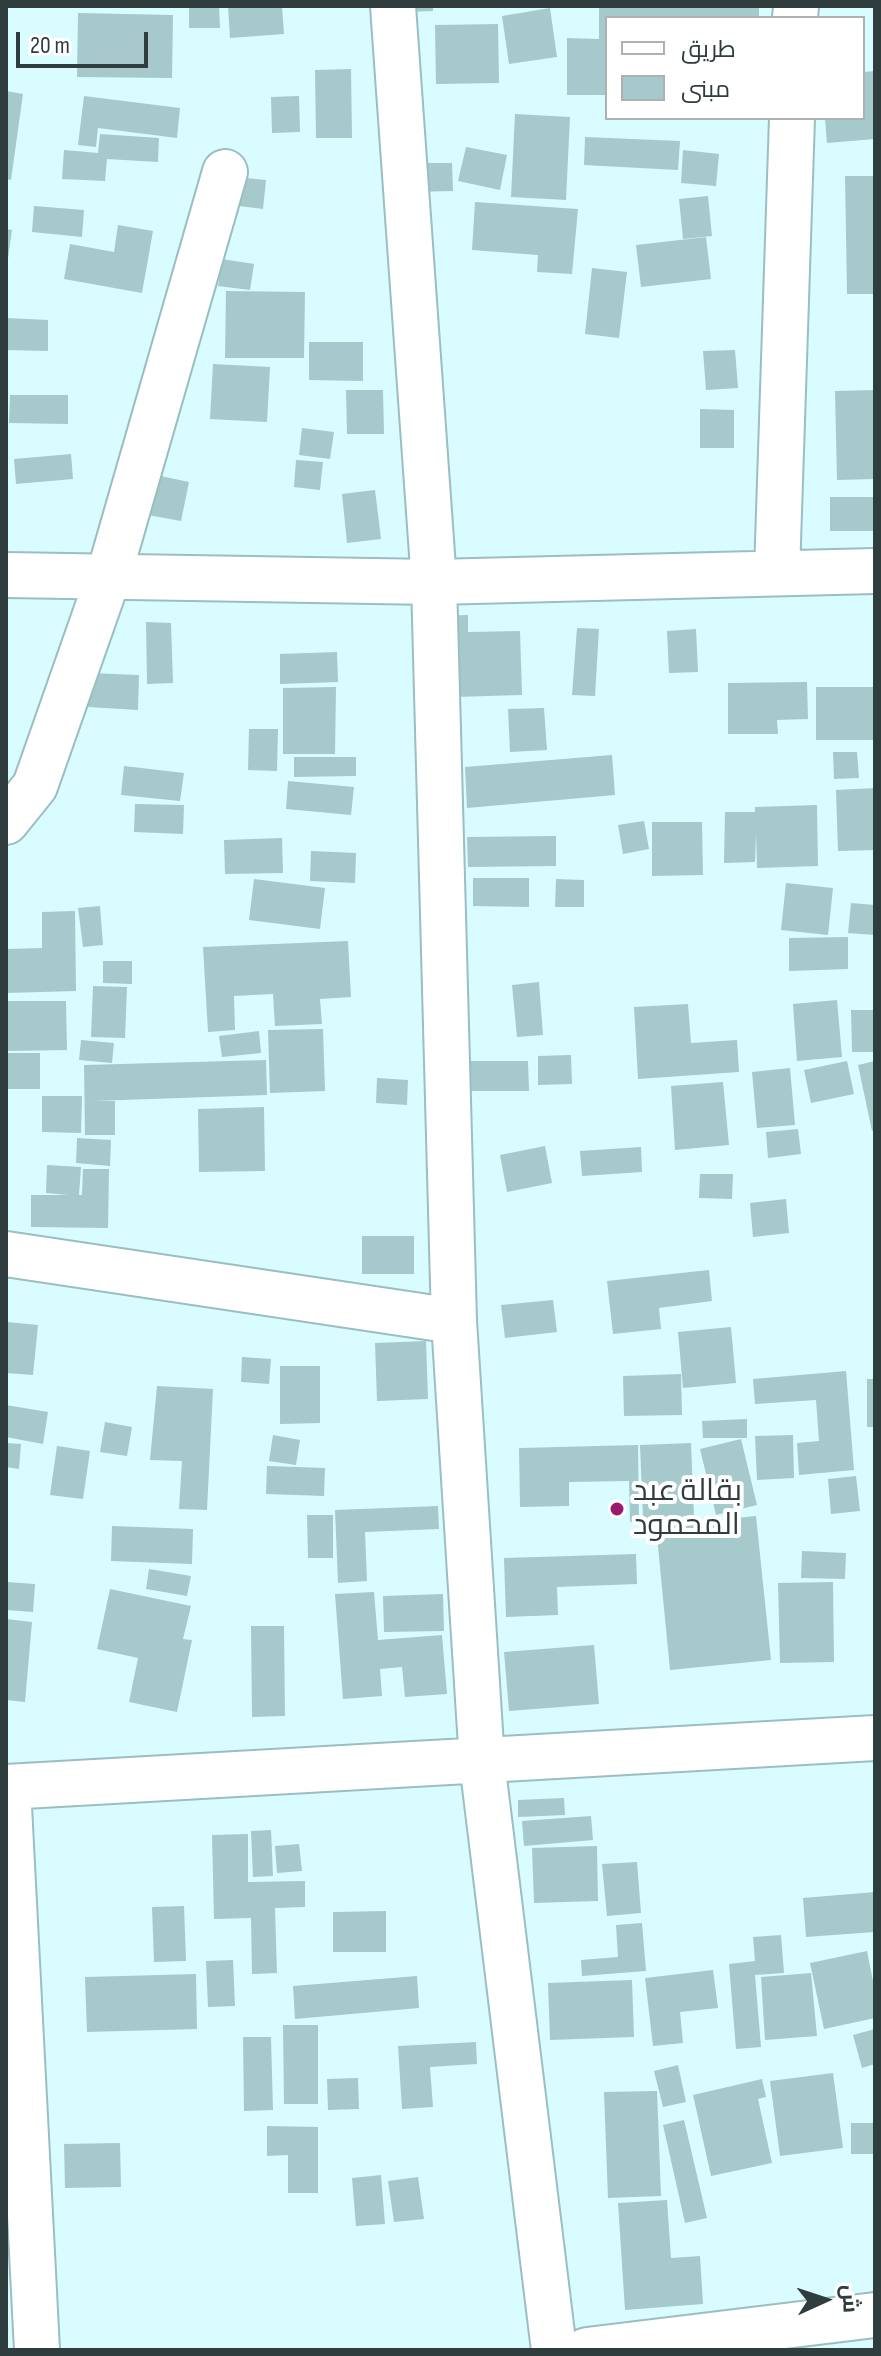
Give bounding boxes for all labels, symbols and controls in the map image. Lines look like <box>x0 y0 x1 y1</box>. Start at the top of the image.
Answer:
scale bar <box>20 16 152 66</box>
legend <box>605 16 865 120</box>
text: 20 m <box>30 31 70 60</box>
text: طريق <box>681 35 736 64</box>
text: مبنى <box>681 75 730 104</box>
place label: بقالة عبد المحمود <box>633 1474 742 1544</box>
marker: بقالة عبد المحمود <box>608 1500 626 1518</box>
north arrow <box>785 2260 865 2340</box>
text: ش <box>835 2284 864 2314</box>

